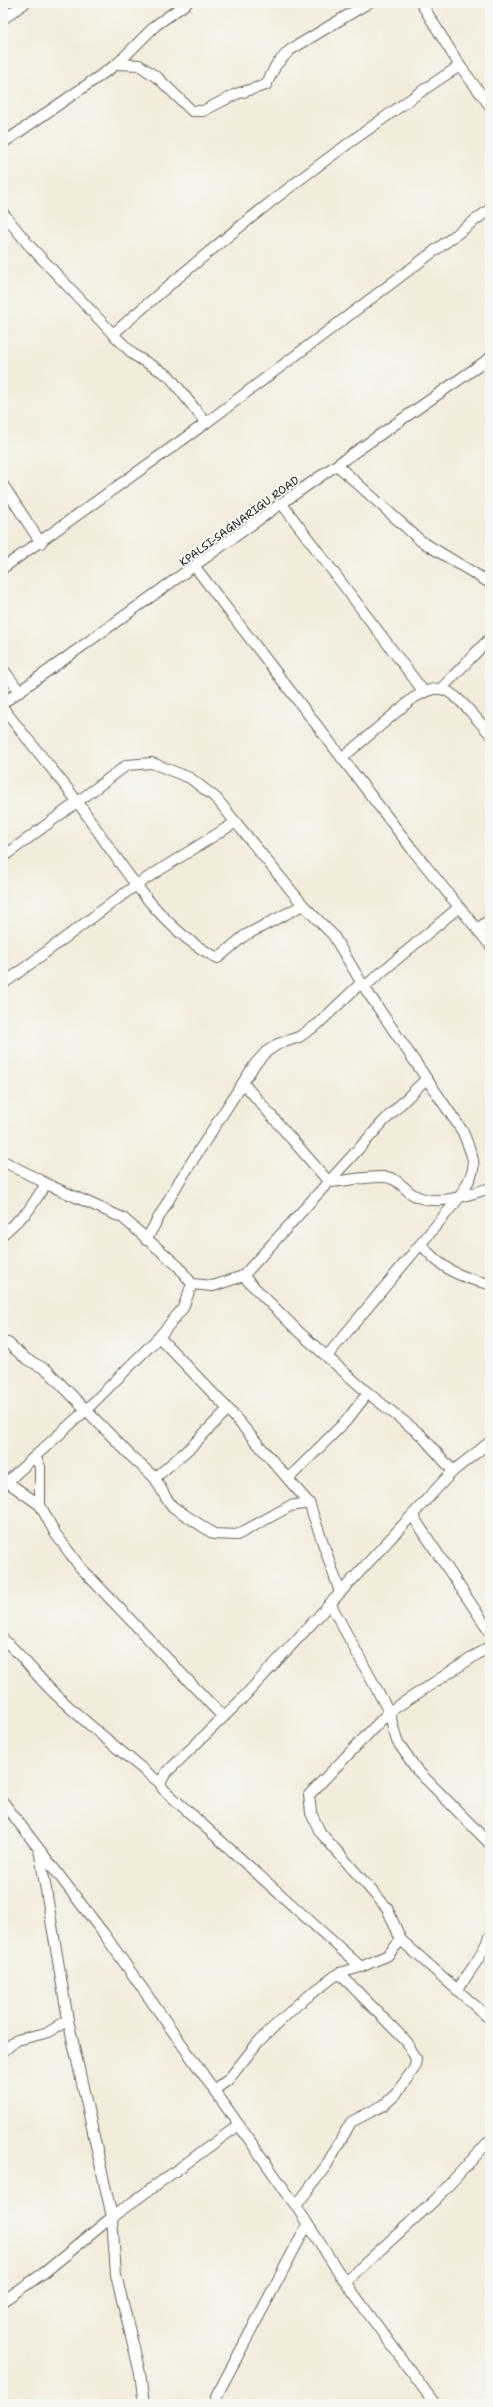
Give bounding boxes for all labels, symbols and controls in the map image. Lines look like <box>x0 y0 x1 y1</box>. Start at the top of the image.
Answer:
street label: KPALSI-SAGNARIGU ROAD <box>176 473 302 570</box>

